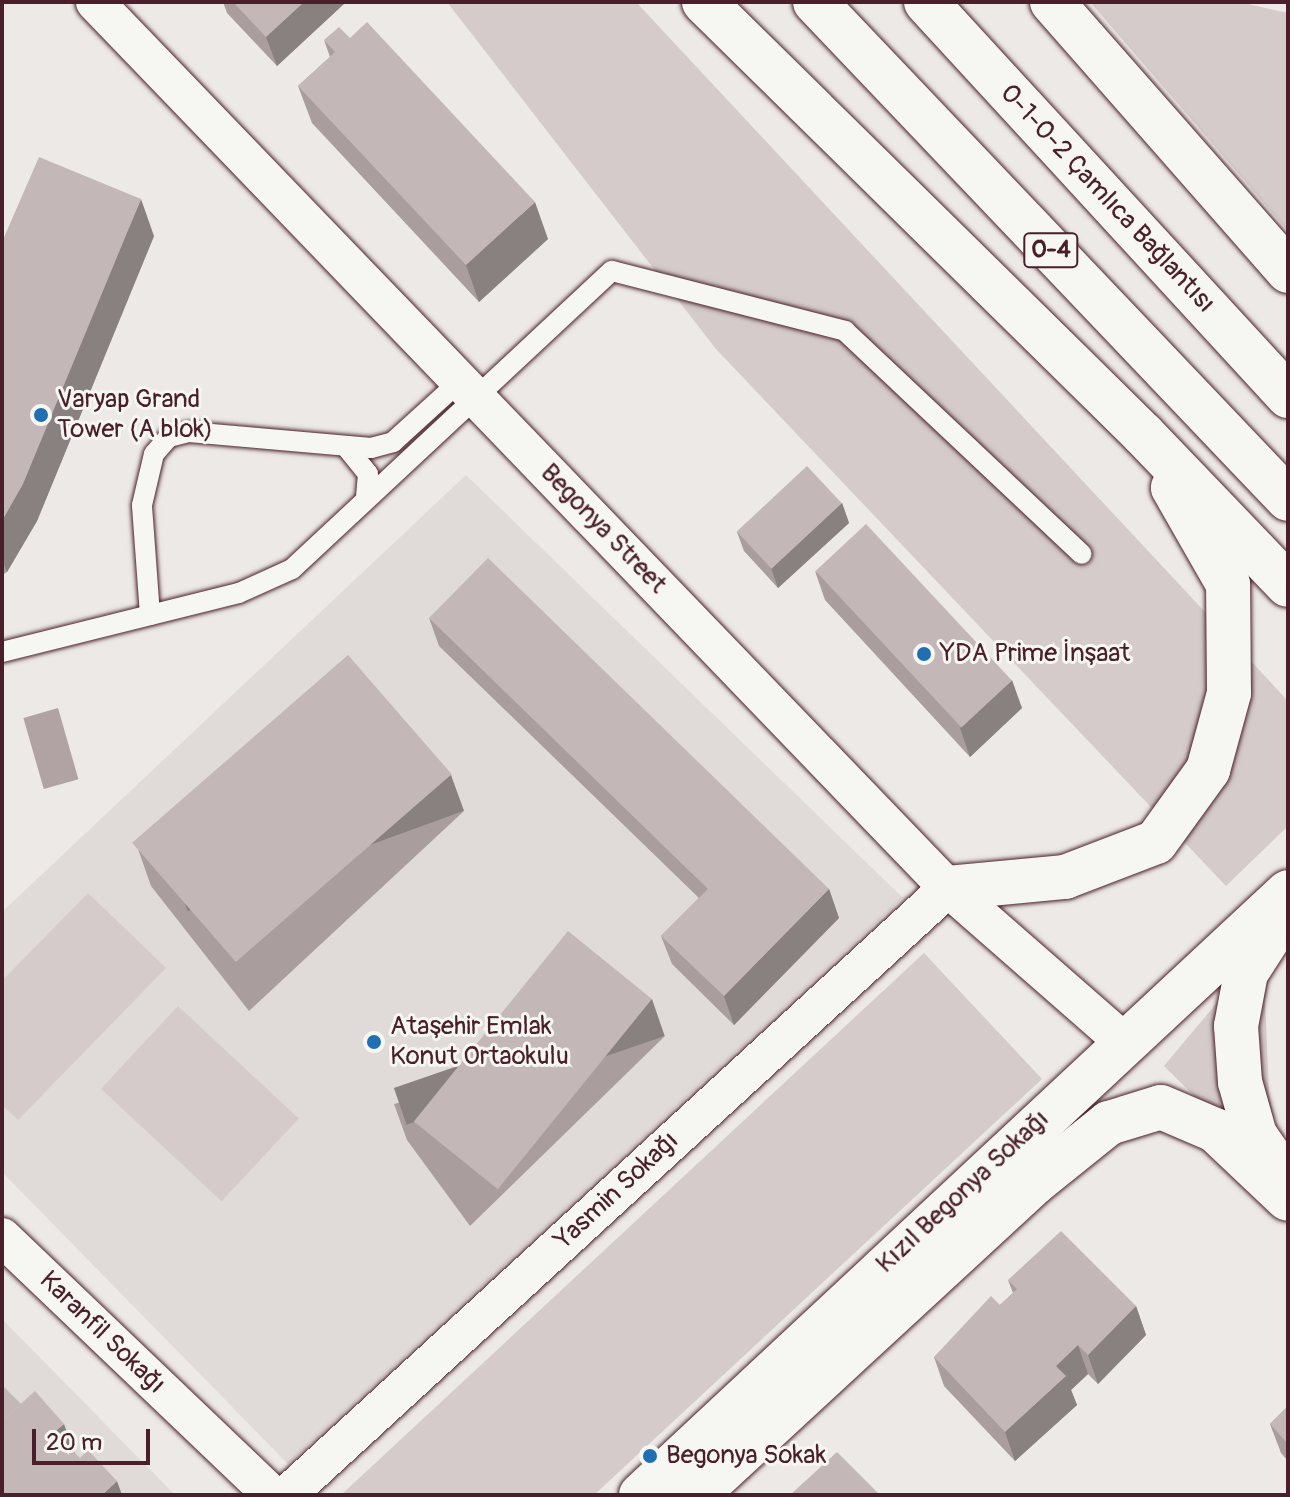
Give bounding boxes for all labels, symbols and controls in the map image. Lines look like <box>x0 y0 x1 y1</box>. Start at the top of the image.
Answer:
street label: O-1-O-2 Çamlıca Bağlantısı <box>993 78 1221 320</box>
road number: O-4 <box>1023 230 1079 270</box>
place label: Varyap Grand Tower (A blok) <box>57 384 213 446</box>
marker: Varyap Grand Tower (A blok) <box>32 406 50 424</box>
street label: Begonya Street <box>533 458 673 600</box>
place label: YDA Prime İnşaat <box>940 638 1130 670</box>
marker: YDA Prime İnşaat <box>915 645 933 663</box>
place label: Ataşehir Emlak Konut Ortaokulu <box>390 1011 569 1072</box>
marker: Ataşehir Emlak Konut Ortaokulu <box>365 1033 383 1051</box>
street label: Kızıl Begonya Sokağı <box>870 1104 1056 1280</box>
street label: Yasmin Sokağı <box>548 1126 686 1256</box>
street label: Karanfil Sokağı <box>33 1265 171 1401</box>
scale bar <box>36 1413 154 1463</box>
text: 20 m <box>46 1428 102 1457</box>
place label: Begonya Sokak <box>666 1440 826 1472</box>
marker: Begonya Sokak <box>641 1447 659 1465</box>

